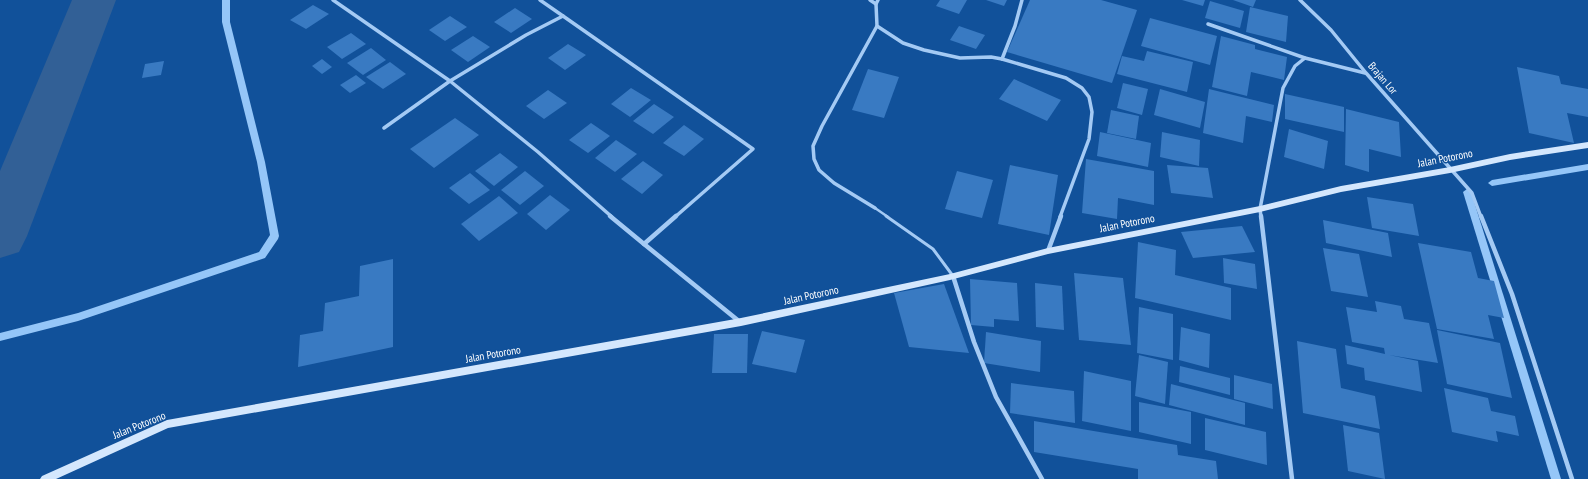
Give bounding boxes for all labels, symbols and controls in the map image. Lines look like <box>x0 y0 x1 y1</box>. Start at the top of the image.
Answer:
street label: Brajan Lor <box>1365 59 1401 97</box>
street label: Jalan Potorono <box>1415 146 1474 170</box>
street label: Jalan Potorono <box>1097 211 1156 235</box>
street label: Jalan Potorono <box>781 282 840 308</box>
street label: Jalan Potorono <box>463 342 522 366</box>
street label: Jalan Potorono <box>110 408 168 442</box>

